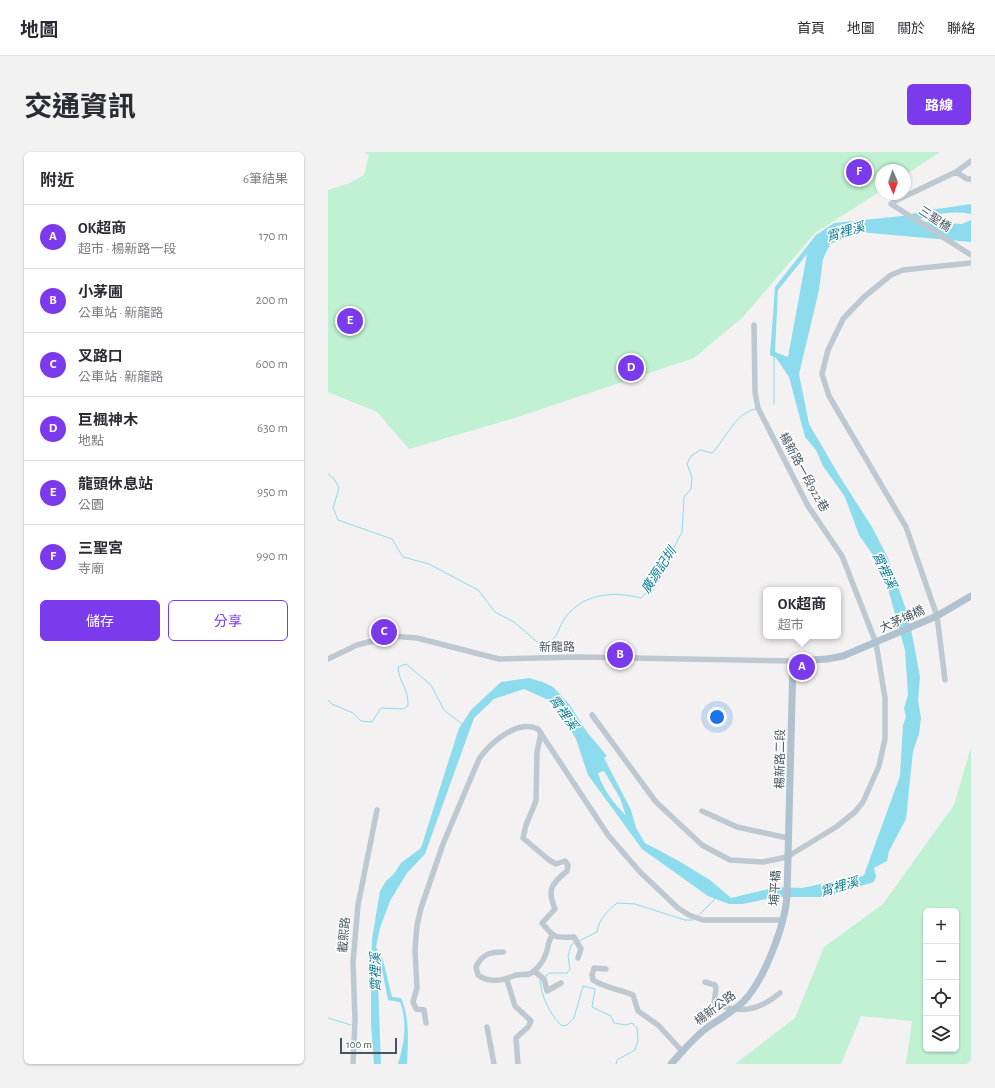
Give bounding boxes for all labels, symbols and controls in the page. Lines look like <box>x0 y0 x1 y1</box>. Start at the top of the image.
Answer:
text: 地圖 <box>20 21 58 40</box>
text: 首頁 <box>797 22 825 36</box>
text: 地圖 <box>847 22 875 36</box>
text: 關於 <box>897 22 925 36</box>
text: 聯絡 <box>947 22 975 36</box>
button: 路線 <box>907 84 971 125</box>
text: 交通資訊 <box>24 94 136 122</box>
pin: F <box>846 157 872 187</box>
north arrow <box>875 164 911 200</box>
text: 附近 <box>40 172 74 189</box>
text: 6筆結果 <box>243 173 288 186</box>
street label: 三聖橋 <box>917 203 954 234</box>
water label: 霄裡溪 <box>825 219 868 244</box>
text: OK超商 <box>78 221 126 236</box>
text: A <box>49 230 57 243</box>
text: 170 m <box>259 230 288 243</box>
text: 超市 · 楊新路一段 <box>78 243 176 256</box>
text: 小茅圃 <box>78 285 123 300</box>
text: B <box>49 294 57 307</box>
text: 200 m <box>256 294 288 307</box>
pin: E <box>337 306 363 336</box>
text: 公車站 · 新龍路 <box>78 307 163 320</box>
text: 叉路口 <box>78 349 123 364</box>
pin: D <box>618 353 644 383</box>
text: C <box>50 358 56 371</box>
text: 600 m <box>256 358 288 371</box>
text: 公車站 · 新龍路 <box>78 371 163 384</box>
text: 巨楓神木 <box>78 413 138 428</box>
text: D <box>49 422 57 435</box>
text: 630 m <box>257 422 288 435</box>
street label: 楊新路一段922巷 <box>777 430 832 514</box>
text: 地點 <box>78 435 104 448</box>
text: 龍頭休息站 <box>78 477 153 492</box>
text: E <box>50 486 56 499</box>
text: 950 m <box>257 486 288 499</box>
text: 公園 <box>78 499 104 512</box>
text: 三聖宮 <box>78 541 123 556</box>
water label: 廣源記圳 <box>639 543 680 596</box>
text: F <box>50 550 56 563</box>
text: 990 m <box>256 550 288 563</box>
water label: 霄裡溪 <box>869 550 900 593</box>
text: 寺廟 <box>78 563 104 576</box>
popup <box>763 587 841 639</box>
text: OK超商 <box>778 597 826 612</box>
button: 儲存 <box>40 600 160 641</box>
button: 分享 <box>168 600 288 641</box>
street label: 大茅埔橋 <box>877 603 926 634</box>
pin: C <box>371 617 397 647</box>
text: 超市 <box>778 619 804 632</box>
street label: 新龍路 <box>539 640 575 653</box>
pin: B <box>607 640 633 670</box>
pin: A <box>789 652 815 682</box>
water label: 霄裡溪 <box>546 693 581 734</box>
your location <box>707 707 727 727</box>
street label: 楊新路二段 <box>772 729 787 789</box>
street label: 埔平橋 <box>767 870 782 906</box>
water label: 霄裡溪 <box>819 874 862 899</box>
map controls <box>923 908 959 1052</box>
button: + <box>923 908 959 944</box>
street label: 載熙路 <box>335 916 352 953</box>
button: − <box>923 944 959 980</box>
water label: 霄裡溪 <box>369 950 383 992</box>
button: locate <box>923 980 959 1016</box>
street label: 楊新公路 <box>692 988 738 1027</box>
button: layers <box>923 1016 959 1052</box>
scale bar <box>340 1036 397 1055</box>
text: 100 m <box>346 1039 372 1050</box>

